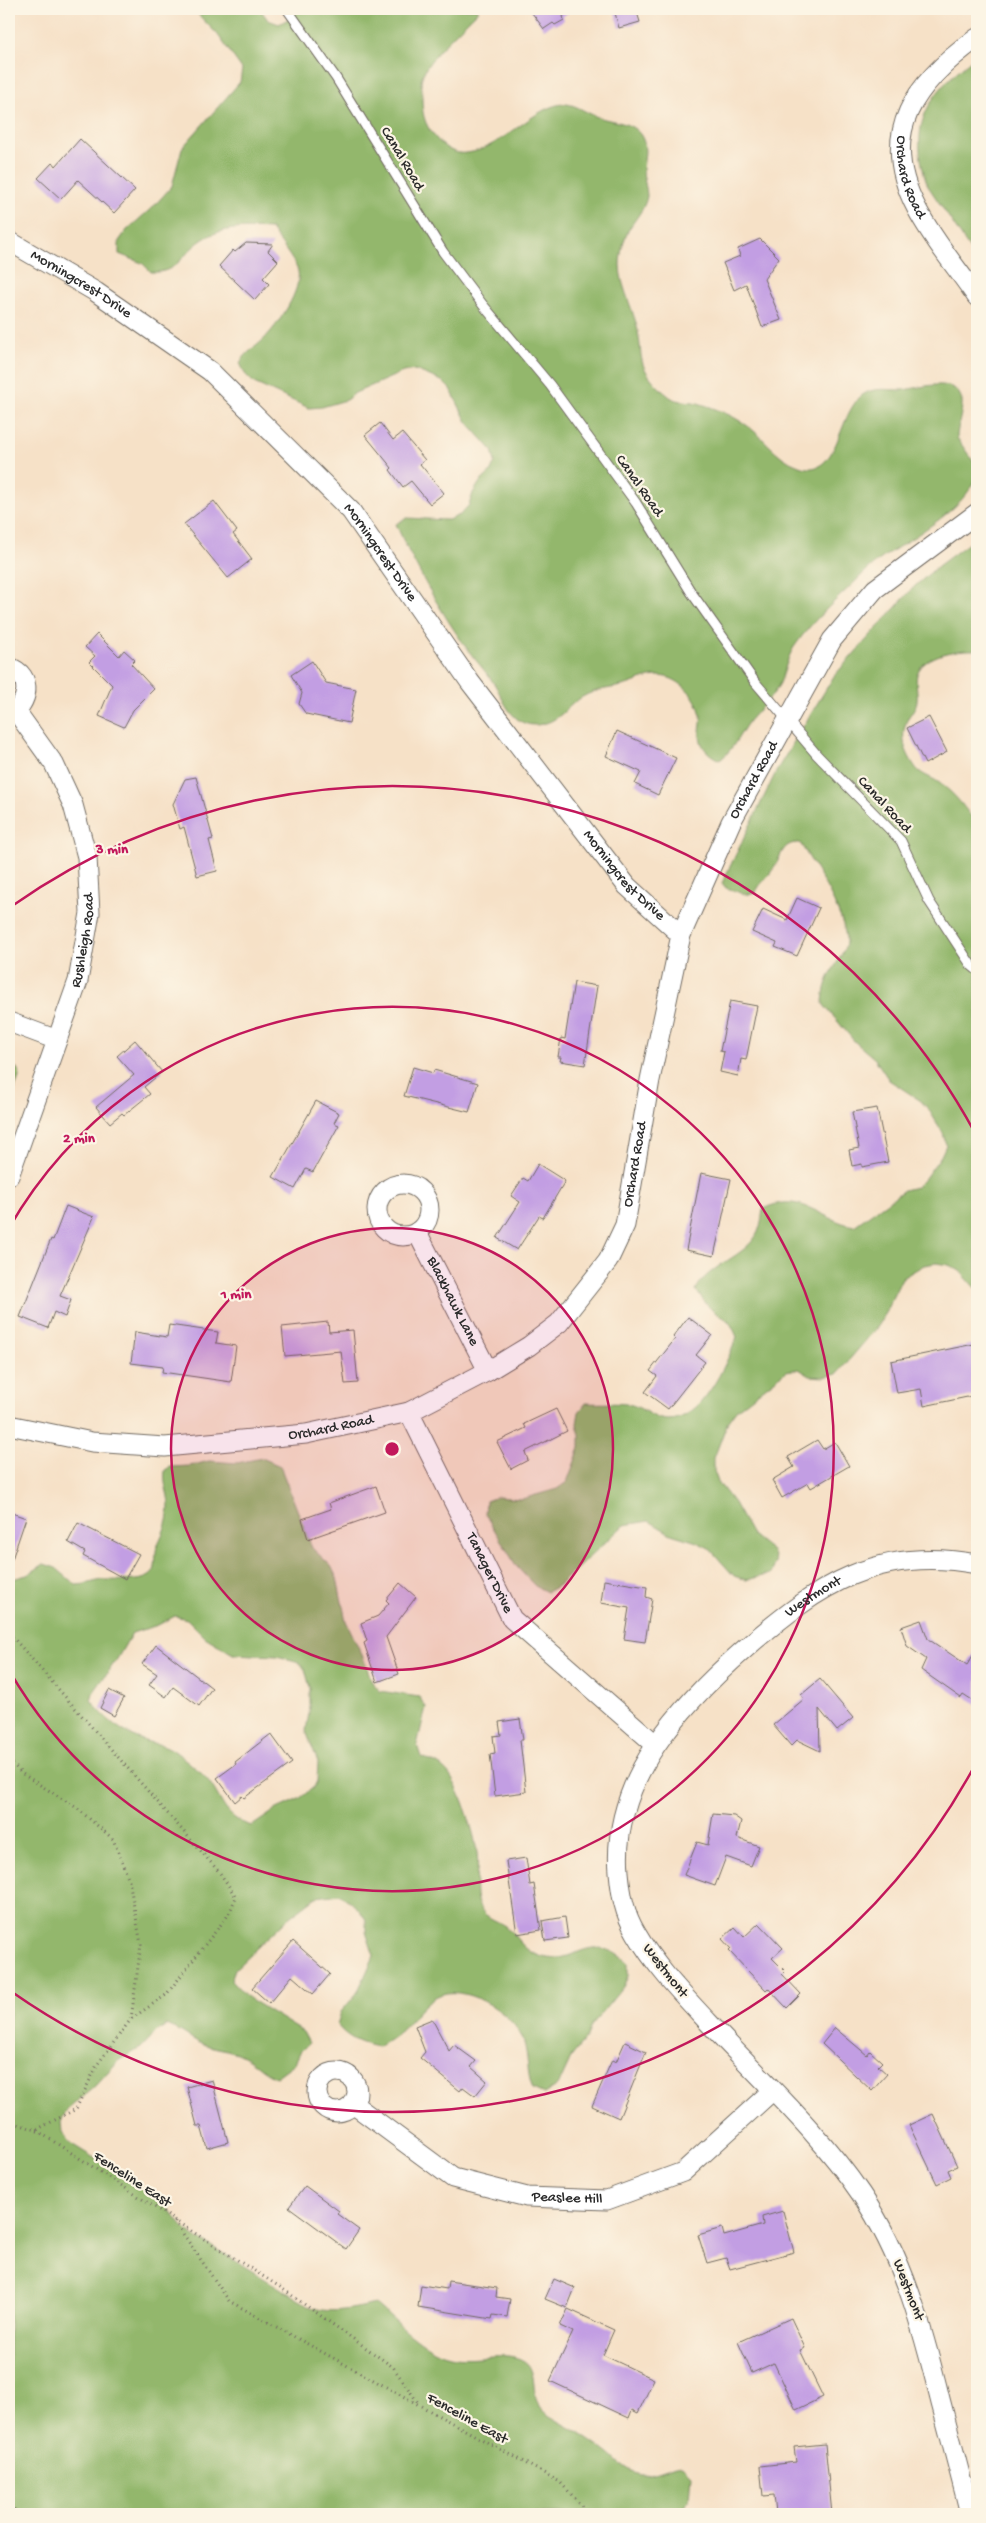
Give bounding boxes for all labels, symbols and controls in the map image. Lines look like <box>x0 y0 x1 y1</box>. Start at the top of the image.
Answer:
street label: Canal Road <box>376 124 429 195</box>
street label: Orchard Road <box>891 135 930 223</box>
street label: Morningcrest Drive <box>27 246 135 323</box>
street label: Canal Road <box>611 452 668 521</box>
street label: Morningcrest Drive <box>340 500 421 606</box>
street label: Orchard Road <box>725 737 783 823</box>
street label: Canal Road <box>853 773 916 838</box>
street label: Morningcrest Drive <box>578 827 669 925</box>
text: 3 min <box>95 841 129 859</box>
street label: Rushleigh Road <box>67 891 99 990</box>
street label: Orchard Road <box>619 1119 652 1208</box>
text: 2 min <box>63 1130 96 1148</box>
street label: Blackhawk Lane <box>422 1253 483 1349</box>
text: 1 min <box>220 1286 252 1304</box>
street label: Orchard Road <box>288 1411 376 1445</box>
centre of rings <box>383 1440 401 1458</box>
street label: Tanager Drive <box>461 1529 517 1617</box>
street label: Westmont <box>781 1571 846 1622</box>
street label: Westmont <box>638 1940 693 2003</box>
street label: Fenceline East <box>89 2147 176 2213</box>
street label: Peaslee Hill <box>530 2188 603 2209</box>
street label: Westmont <box>888 2257 929 2325</box>
street label: Fenceline East <box>423 2389 512 2450</box>

